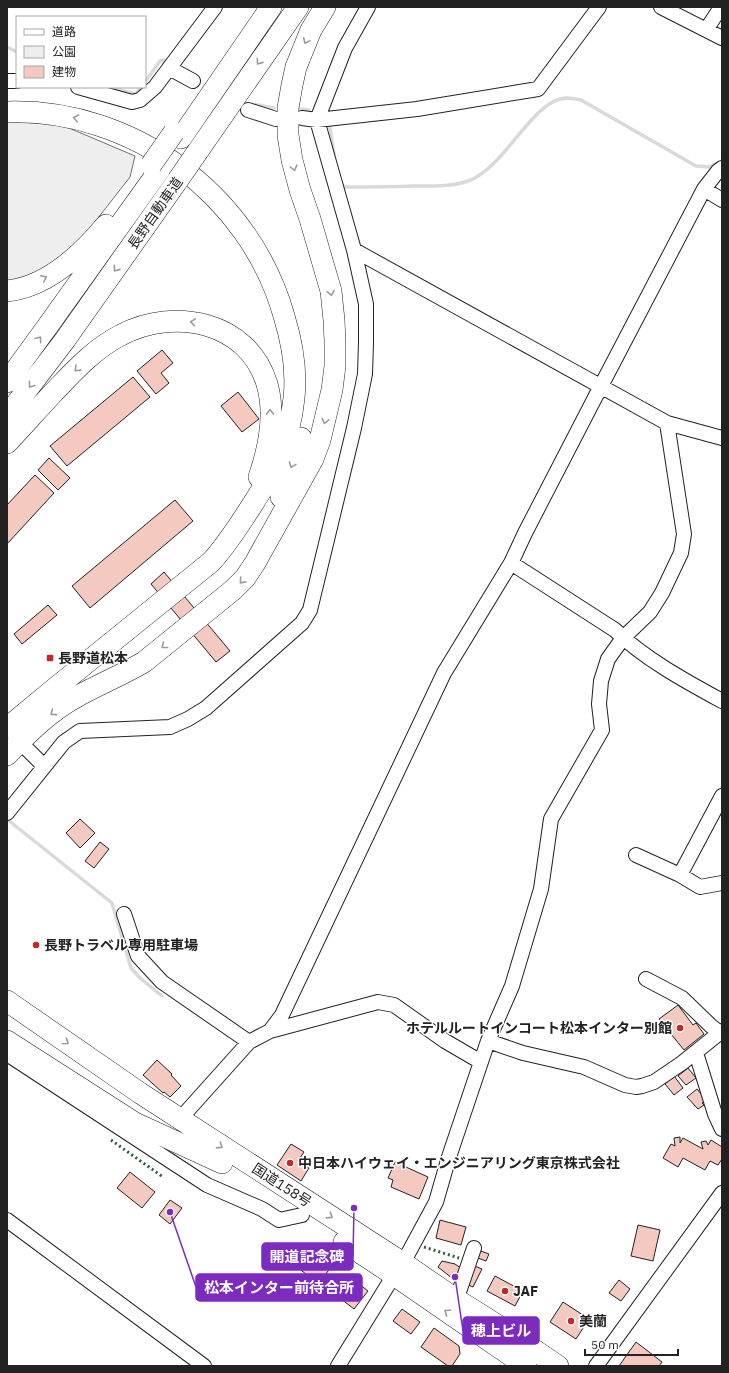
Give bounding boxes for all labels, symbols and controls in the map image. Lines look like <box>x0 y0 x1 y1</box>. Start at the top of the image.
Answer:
legend <box>16 16 146 88</box>
text: 道路 <box>52 24 76 39</box>
one-way arrow <box>303 37 311 45</box>
text: 公園 <box>52 44 76 59</box>
one-way arrow <box>256 58 264 65</box>
text: 建物 <box>52 64 76 79</box>
one-way arrow <box>73 115 79 123</box>
one-way arrow <box>289 164 298 171</box>
street label: 長野自動車道 <box>124 173 186 253</box>
one-way arrow <box>113 265 121 272</box>
one-way arrow <box>40 276 47 283</box>
one-way arrow <box>326 290 335 296</box>
one-way arrow <box>190 318 196 327</box>
one-way arrow <box>34 336 41 343</box>
one-way arrow <box>74 364 82 371</box>
one-way arrow <box>28 380 35 387</box>
one-way arrow <box>266 409 275 415</box>
one-way arrow <box>321 418 329 425</box>
one-way arrow <box>289 462 297 469</box>
one-way arrow <box>239 576 246 584</box>
one-way arrow <box>161 641 168 648</box>
place label: 長野道松本 <box>58 649 128 667</box>
marker: 長野道松本 <box>45 653 55 663</box>
one-way arrow <box>50 708 57 715</box>
place label: 長野トラベル専用駐車場 <box>44 936 198 954</box>
marker: 長野トラベル専用駐車場 <box>31 940 41 950</box>
place label: ホテルルートインコート松本インター別館 <box>406 1019 672 1037</box>
marker: ホテルルートインコート松本インター別館 <box>675 1023 685 1033</box>
one-way arrow <box>62 1037 69 1045</box>
one-way arrow <box>216 1141 223 1148</box>
place label: 中日本ハイウェイ・エンジニアリング東京株式会社 <box>298 1154 620 1172</box>
marker: 中日本ハイウェイ・エンジニアリング東京株式会社 <box>285 1158 295 1168</box>
street label: 国道158号 <box>249 1159 315 1211</box>
one-way arrow <box>326 1211 333 1219</box>
callout: 開道記念碑 <box>262 1243 353 1270</box>
text: 開道記念碑 <box>269 1247 345 1266</box>
callout: 松本インター前待合所 <box>196 1274 362 1301</box>
text: 松本インター前待合所 <box>204 1278 354 1297</box>
place label: JAF <box>513 1282 538 1300</box>
marker: JAF <box>500 1286 510 1296</box>
one-way arrow <box>445 1310 452 1317</box>
place label: 美蘭 <box>579 1312 607 1330</box>
marker: 美蘭 <box>566 1316 576 1326</box>
callout: 穂上ビル <box>463 1317 539 1344</box>
text: 穂上ビル <box>471 1321 531 1340</box>
scale bar <box>585 1331 678 1357</box>
text: 50 m <box>591 1337 619 1352</box>

